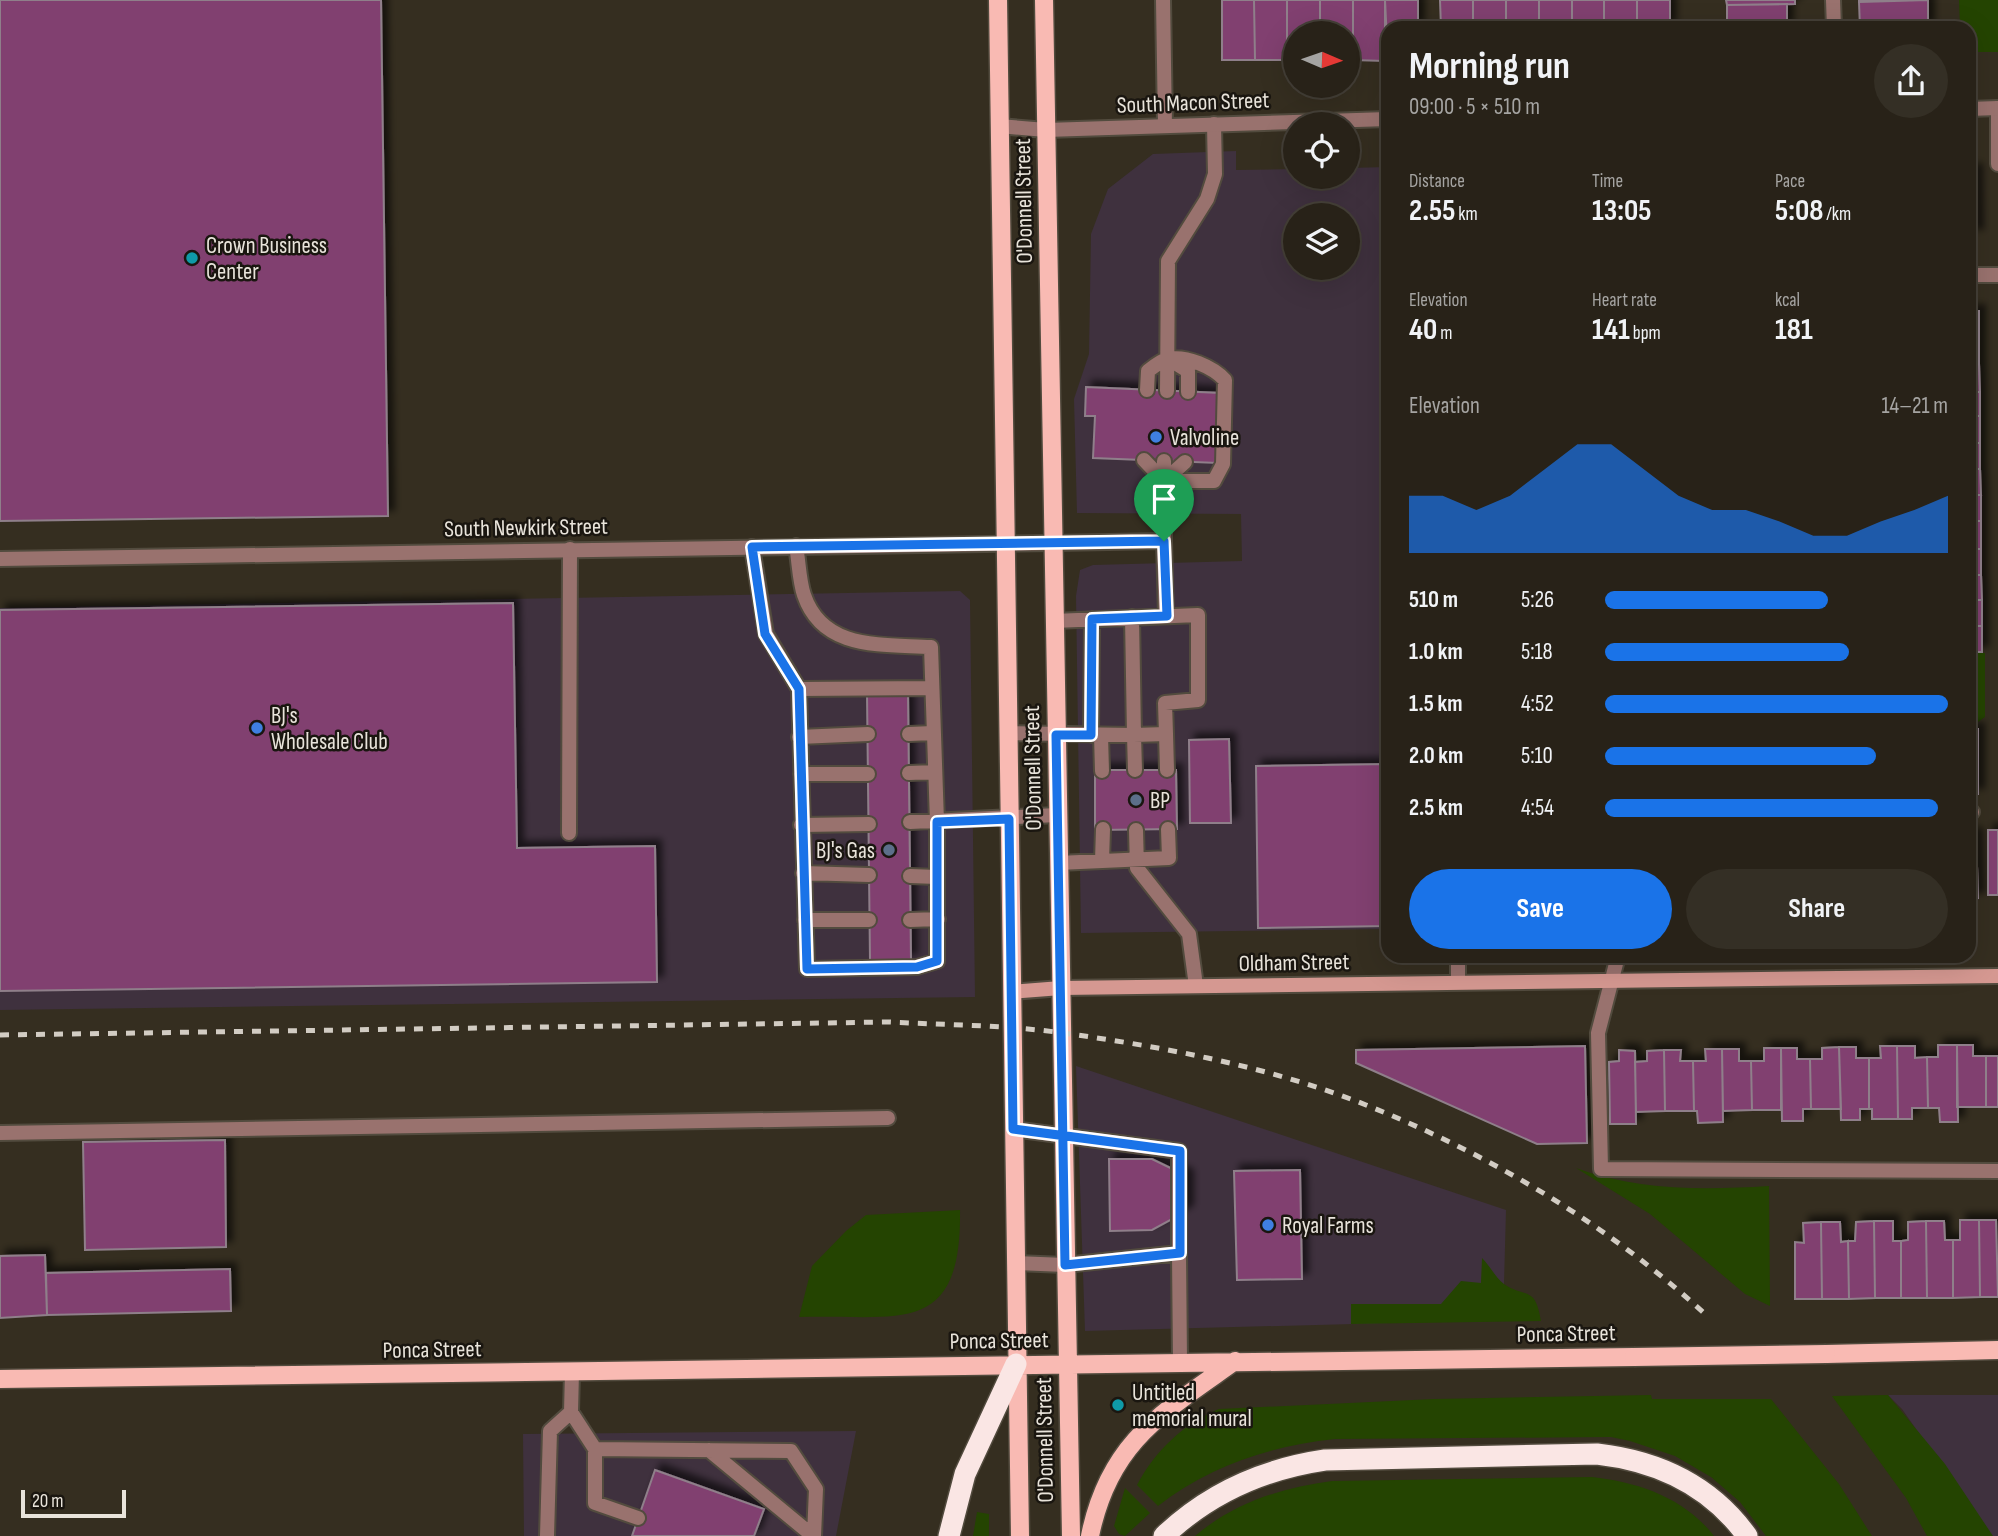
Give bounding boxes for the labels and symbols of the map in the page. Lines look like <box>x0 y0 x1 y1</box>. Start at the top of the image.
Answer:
north arrow <box>1283 21 1360 98</box>
street label: South Macon Street <box>1116 86 1270 120</box>
street label: O'Donnell Street <box>1009 138 1039 264</box>
place label: Crown Business Center <box>206 232 327 286</box>
marker: Crown Business Center <box>184 250 200 266</box>
place label: Valvoline <box>1170 424 1239 452</box>
marker: Valvoline <box>1148 429 1164 445</box>
pin <box>1134 469 1194 541</box>
street label: South Newkirk Street <box>444 513 608 543</box>
place label: BJ's Wholesale Club <box>271 702 388 756</box>
street label: O'Donnell Street <box>1018 705 1048 831</box>
marker: BJ's Wholesale Club <box>249 720 265 736</box>
place label: BP <box>1150 787 1170 815</box>
marker: BP <box>1128 792 1144 808</box>
place label: BJ's Gas <box>816 837 875 865</box>
marker: BJ's Gas <box>881 842 897 858</box>
street label: Oldham Street <box>1238 948 1350 978</box>
place label: Royal Farms <box>1282 1212 1374 1240</box>
marker: Royal Farms <box>1260 1217 1276 1233</box>
street label: Ponca Street <box>1516 1319 1616 1349</box>
street label: Ponca Street <box>949 1326 1049 1356</box>
street label: Ponca Street <box>382 1335 482 1365</box>
street label: O'Donnell Street <box>1030 1377 1060 1503</box>
place label: Untitled memorial mural <box>1132 1379 1252 1433</box>
marker: Untitled memorial mural <box>1110 1397 1126 1413</box>
scale bar <box>21 1487 126 1519</box>

